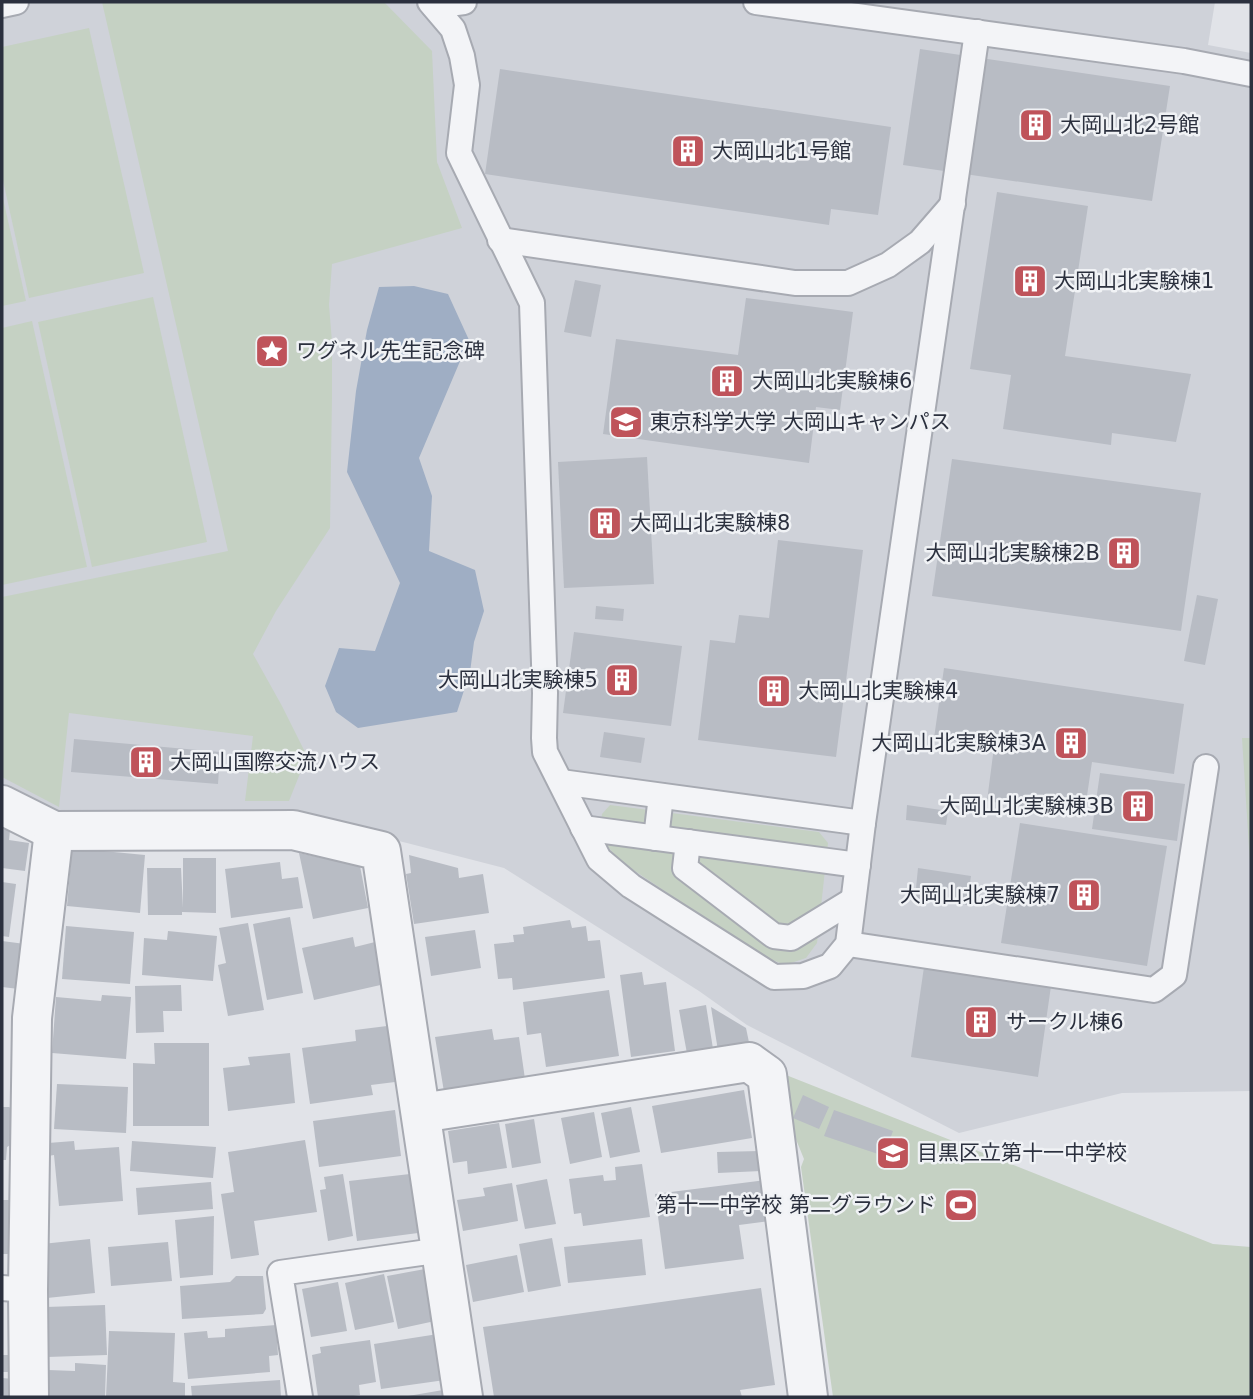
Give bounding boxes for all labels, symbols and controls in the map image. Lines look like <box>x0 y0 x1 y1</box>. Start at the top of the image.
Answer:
building icon: 大岡山北2号館 <box>1017 106 1055 144</box>
place label: 大岡山北2号館 <box>1060 113 1199 137</box>
building icon: 大岡山北1号館 <box>669 132 707 170</box>
place label: 大岡山北1号館 <box>712 139 851 163</box>
building icon: 大岡山北実験棟1 <box>1011 262 1049 300</box>
place label: 大岡山北実験棟1 <box>1054 269 1214 293</box>
place icon: ワグネル先生記念碑 <box>253 332 291 370</box>
place label: ワグネル先生記念碑 <box>296 339 485 363</box>
building icon: 大岡山北実験棟6 <box>708 362 746 400</box>
place label: 大岡山北実験棟6 <box>752 369 912 393</box>
school or university icon: 東京科学大学 大岡山キャンパス <box>607 403 645 441</box>
place label: 東京科学大学 大岡山キャンパス <box>650 410 951 434</box>
building icon: 大岡山北実験棟8 <box>586 504 624 542</box>
place label: 大岡山北実験棟8 <box>630 511 790 535</box>
building icon: 大岡山北実験棟2B <box>1105 534 1143 572</box>
place label: 大岡山北実験棟2B <box>925 541 1100 565</box>
building icon: 大岡山北実験棟5 <box>603 661 641 699</box>
place label: 大岡山北実験棟5 <box>438 668 598 692</box>
building icon: 大岡山北実験棟4 <box>755 672 793 710</box>
place label: 大岡山北実験棟4 <box>798 679 958 703</box>
building icon: 大岡山北実験棟3A <box>1052 724 1090 762</box>
place label: 大岡山北実験棟3A <box>871 731 1047 755</box>
building icon: 大岡山国際交流ハウス <box>127 743 165 781</box>
place label: 大岡山国際交流ハウス <box>170 750 380 774</box>
building icon: 大岡山北実験棟3B <box>1119 787 1157 825</box>
place label: 大岡山北実験棟3B <box>939 794 1114 818</box>
building icon: 大岡山北実験棟7 <box>1065 876 1103 914</box>
place label: 大岡山北実験棟7 <box>900 883 1060 907</box>
building icon: サークル棟6 <box>962 1003 1000 1041</box>
place label: サークル棟6 <box>1006 1010 1124 1034</box>
school or university icon: 目黒区立第十一中学校 <box>874 1134 912 1172</box>
place label: 目黒区立第十一中学校 <box>917 1141 1127 1165</box>
sports icon: 第十一中学校 第二グラウンド <box>942 1186 980 1224</box>
place label: 第十一中学校 第二グラウンド <box>656 1193 936 1217</box>

